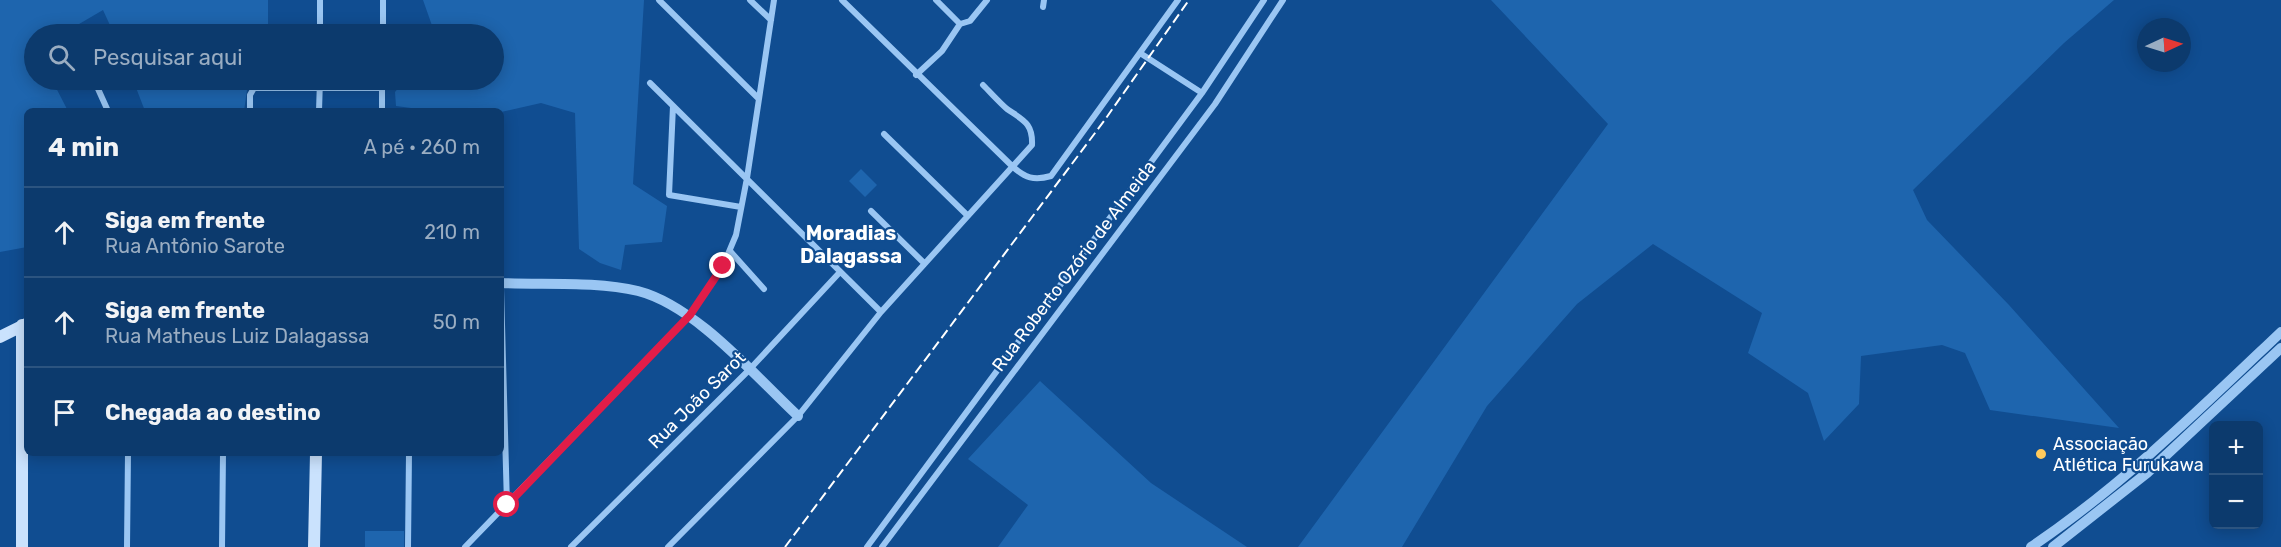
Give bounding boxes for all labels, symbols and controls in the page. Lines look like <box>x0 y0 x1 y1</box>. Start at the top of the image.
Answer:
north arrow <box>2137 18 2191 72</box>
search box <box>24 24 504 90</box>
icon: search <box>45 41 78 74</box>
text: Pesquisar aqui <box>93 44 243 71</box>
text: 4 min <box>48 132 119 163</box>
text: A pé · 260 m <box>364 135 480 159</box>
street label: Rua Roberto Ozório de Almeida <box>988 156 1160 376</box>
text: Siga em frente <box>105 207 265 234</box>
icon: ahead <box>48 216 81 249</box>
text: 210 m <box>424 220 480 244</box>
district label: Moradias Dalagassa <box>800 221 902 268</box>
text: Rua Antônio Sarote <box>105 234 285 258</box>
route end <box>709 252 735 278</box>
text: Siga em frente <box>105 297 265 324</box>
icon: ahead <box>48 306 81 339</box>
text: 50 m <box>433 310 480 334</box>
text: Rua Matheus Luiz Dalagassa <box>105 324 369 348</box>
street label: Rua João Sarot <box>644 347 750 453</box>
icon: arrive <box>48 396 81 429</box>
text: Chegada ao destino <box>105 399 321 426</box>
map controls <box>2209 421 2263 529</box>
button: + <box>2209 421 2263 475</box>
place label: Associação Atlética Furukawa <box>2053 433 2204 476</box>
marker: Associação Atlética Furukawa <box>2034 447 2048 461</box>
button: − <box>2209 475 2263 529</box>
route start <box>493 491 519 517</box>

